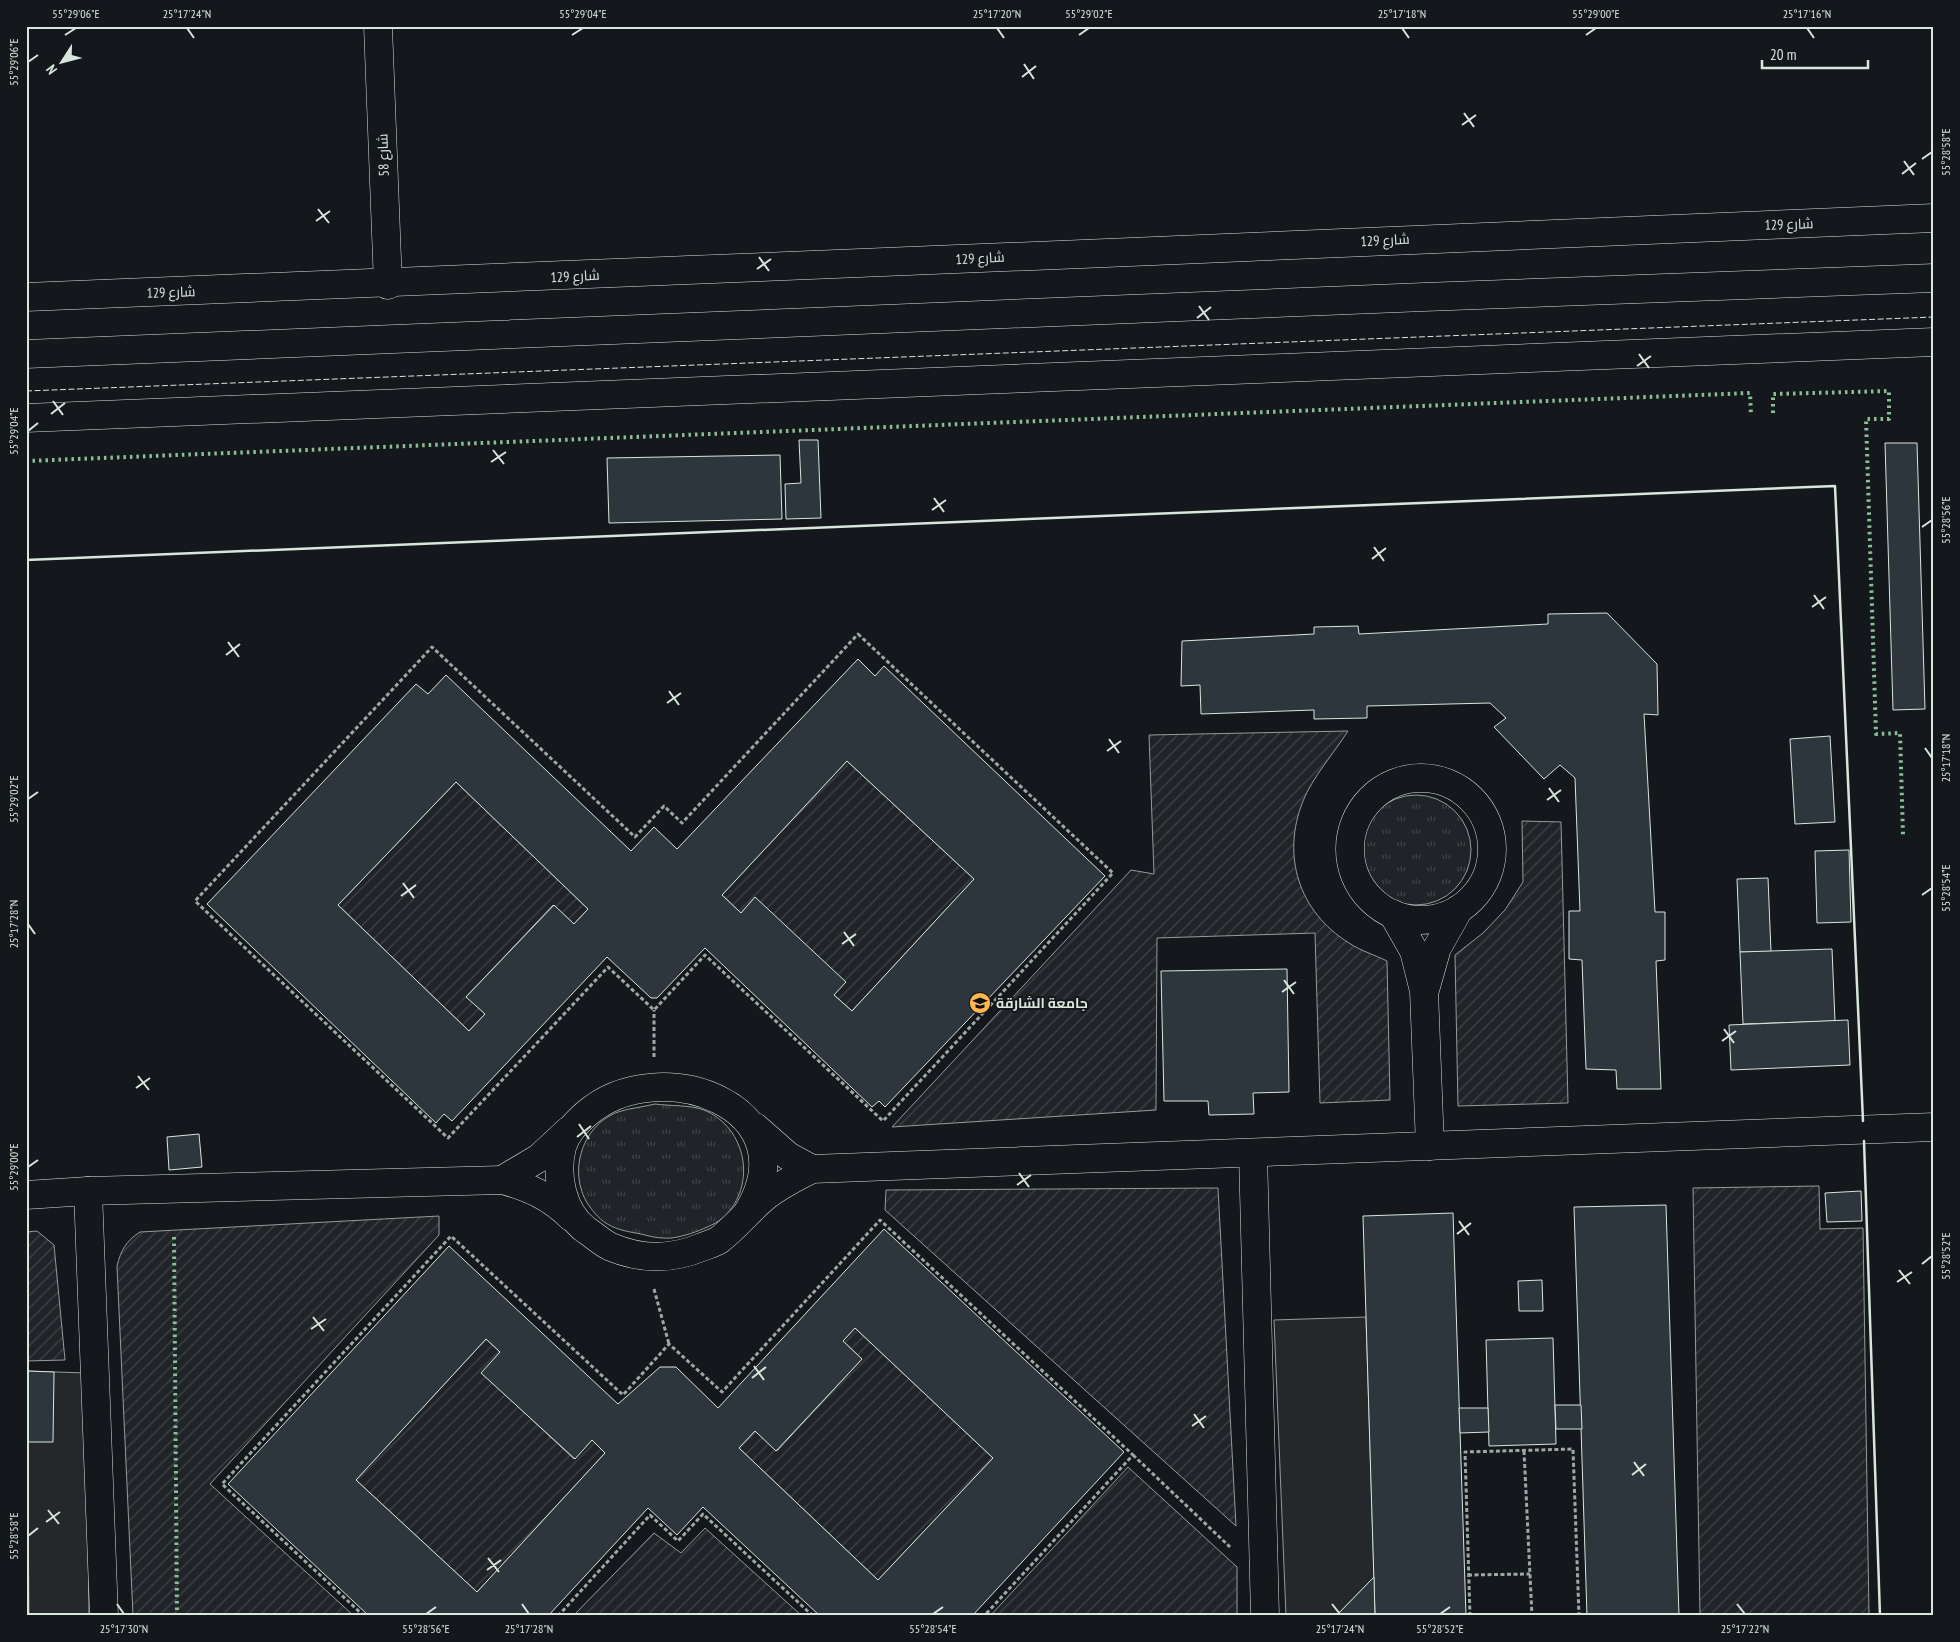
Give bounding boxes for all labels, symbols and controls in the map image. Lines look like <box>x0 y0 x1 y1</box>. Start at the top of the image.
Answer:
text: 55°29'06"E <box>52 6 100 21</box>
text: 25°17'24"N <box>163 6 211 21</box>
text: 55°29'04"E <box>559 6 607 21</box>
text: 25°17'20"N <box>973 6 1021 21</box>
text: 55°29'02"E <box>1065 6 1113 21</box>
text: 25°17'18"N <box>1378 6 1426 21</box>
text: 55°29'00"E <box>1572 6 1620 21</box>
text: 25°17'16"N <box>1783 6 1831 21</box>
text: 55°29'06"E <box>6 38 21 86</box>
north arrow <box>38 38 88 88</box>
scale bar <box>1762 38 1869 70</box>
text: 20 m <box>1770 45 1796 64</box>
text: N <box>42 61 61 78</box>
text: 55°28'58"E <box>1938 128 1953 176</box>
street label: شارع 58 <box>373 133 393 177</box>
street label: شارع 129 <box>1764 214 1814 234</box>
street label: شارع 129 <box>1360 230 1410 250</box>
street label: شارع 129 <box>955 248 1005 268</box>
street label: شارع 129 <box>550 266 600 286</box>
street label: شارع 129 <box>146 282 196 302</box>
text: 55°29'04"E <box>6 407 21 455</box>
text: 55°28'56"E <box>1938 496 1953 544</box>
text: 25°17'18"N <box>1938 734 1953 782</box>
text: 55°29'02"E <box>6 775 21 823</box>
text: 55°28'54"E <box>1938 864 1953 912</box>
text: 25°17'28"N <box>6 900 21 948</box>
school or university icon: جامعة الشارقة <box>968 991 992 1015</box>
place label: جامعة الشارقة <box>996 994 1088 1012</box>
text: 55°29'00"E <box>6 1143 21 1191</box>
text: 55°28'52"E <box>1938 1232 1953 1280</box>
text: 55°28'58"E <box>6 1512 21 1560</box>
text: 25°17'30"N <box>100 1621 148 1636</box>
text: 55°28'56"E <box>402 1621 450 1636</box>
text: 25°17'28"N <box>505 1621 553 1636</box>
text: 55°28'54"E <box>909 1621 957 1636</box>
text: 25°17'24"N <box>1316 1621 1364 1636</box>
text: 55°28'52"E <box>1416 1621 1464 1636</box>
text: 25°17'22"N <box>1721 1621 1769 1636</box>

